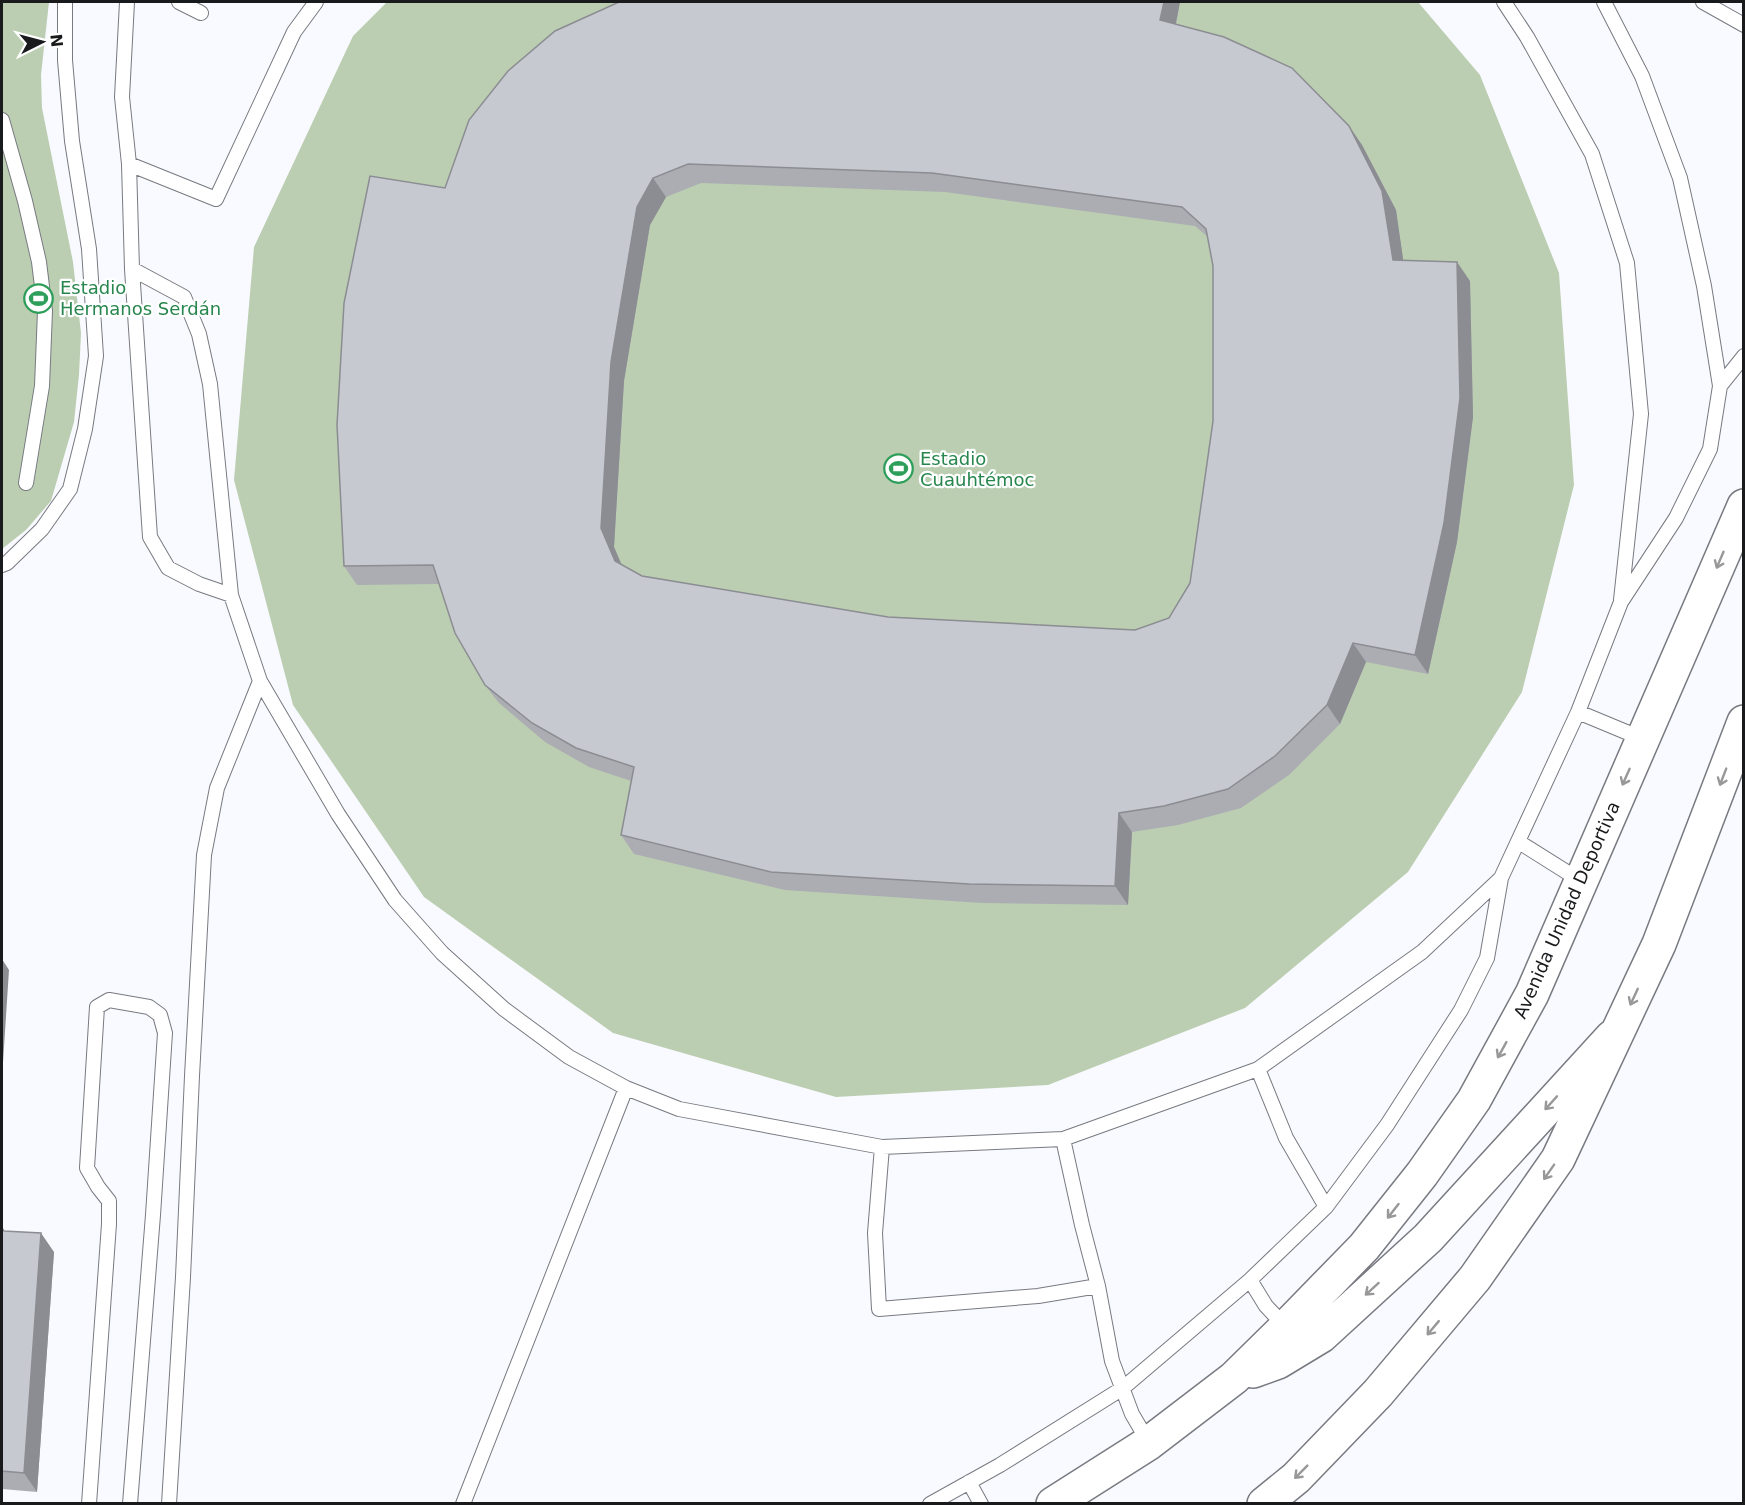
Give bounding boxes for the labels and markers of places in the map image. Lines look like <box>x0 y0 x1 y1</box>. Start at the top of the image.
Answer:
place label: Estadio Hermanos Serdán <box>60 277 221 319</box>
sports icon: Estadio Hermanos Serdán <box>23 282 55 314</box>
place label: Estadio Cuauhtémoc <box>920 448 1034 490</box>
sports icon: Estadio Cuauhtémoc <box>883 453 915 485</box>

